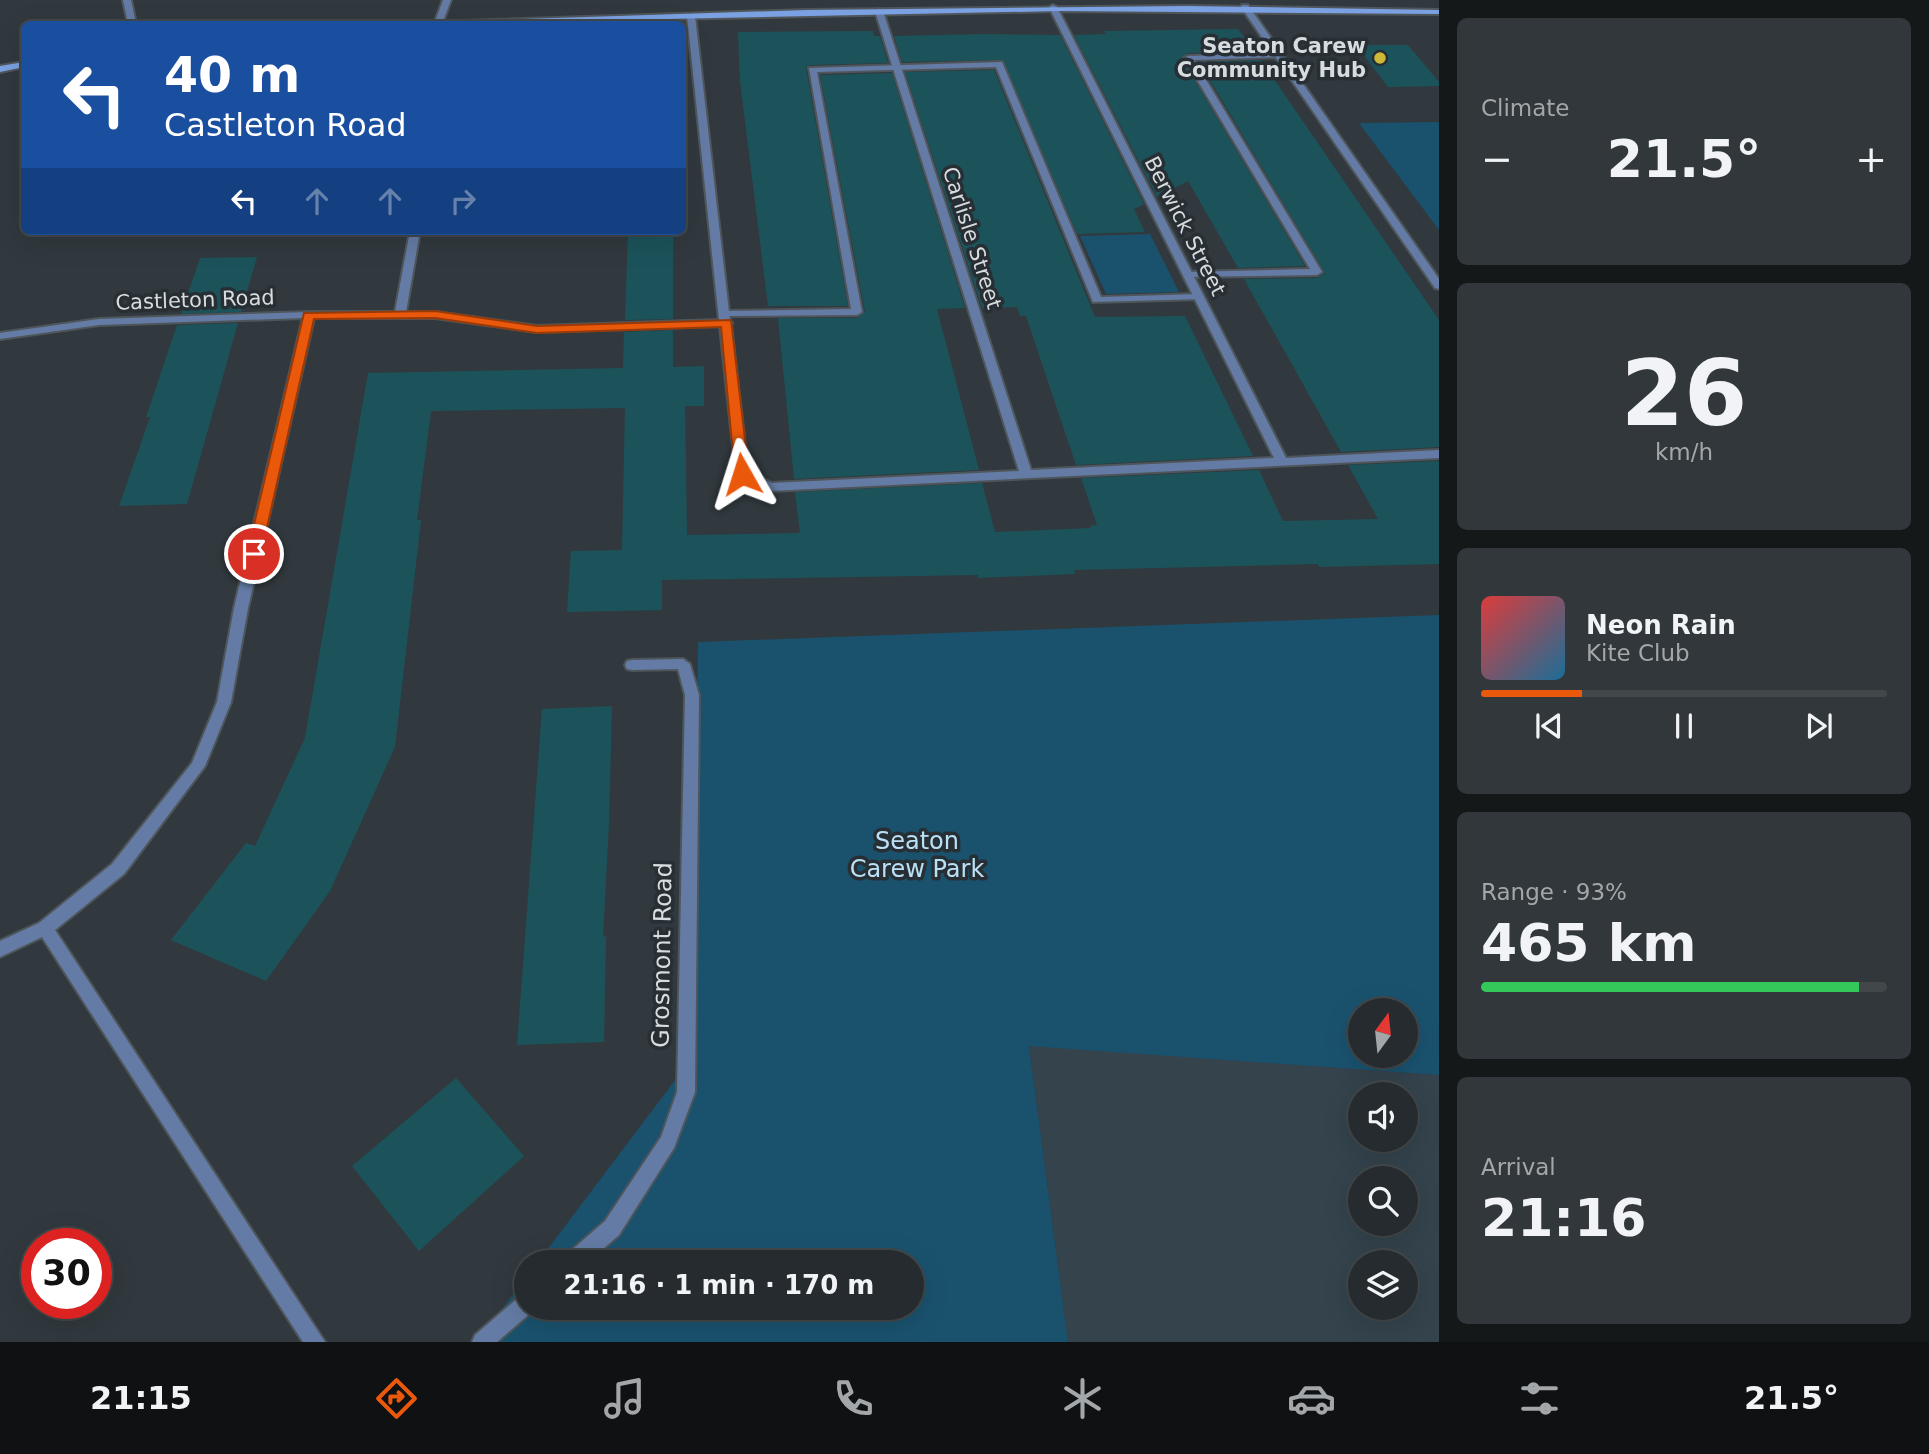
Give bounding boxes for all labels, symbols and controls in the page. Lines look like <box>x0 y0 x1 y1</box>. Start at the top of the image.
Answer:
place label: Seaton Carew Community Hub <box>1177 34 1366 82</box>
text: 40 m <box>164 47 300 104</box>
icon: left <box>49 49 140 140</box>
marker: Seaton Carew Community Hub <box>1372 50 1388 66</box>
text: Climate <box>1481 95 1570 121</box>
text: Castleton Road <box>164 106 407 144</box>
text: 21.5° <box>1607 129 1761 189</box>
text: − <box>1481 137 1513 181</box>
text: + <box>1855 137 1887 181</box>
street label: Berwick Street <box>1140 152 1230 300</box>
street label: Carlisle Street <box>938 164 1006 312</box>
icon: left <box>225 182 263 220</box>
icon: ahead <box>298 182 336 220</box>
icon: ahead <box>371 182 409 220</box>
icon: right <box>444 182 482 220</box>
street label: Castleton Road <box>115 285 275 315</box>
text: 26 <box>1621 341 1747 446</box>
position arrow <box>705 437 779 511</box>
text: km/h <box>1655 439 1713 465</box>
pin <box>224 524 284 584</box>
icon: arrive <box>235 535 273 573</box>
text: Neon Rain <box>1586 610 1736 640</box>
text: Kite Club <box>1586 640 1690 666</box>
icon: previous <box>1530 707 1568 745</box>
icon: pause <box>1665 707 1703 745</box>
icon: next <box>1800 707 1838 745</box>
park label: Seaton Carew Park <box>850 827 984 883</box>
street label: Grosmont Road <box>646 862 678 1048</box>
text: Range · 93% <box>1481 879 1627 905</box>
text: 465 km <box>1481 913 1696 973</box>
north arrow <box>1348 998 1418 1068</box>
map controls <box>1348 998 1418 1320</box>
button: sound <box>1348 1082 1418 1152</box>
text: Arrival <box>1481 1154 1556 1180</box>
button: search <box>1348 1166 1418 1236</box>
text: 21:16 <box>1481 1188 1647 1248</box>
speed limit sign: 30 <box>21 1228 112 1319</box>
button: layers <box>1348 1250 1418 1320</box>
text: 21:16 · 1 min · 170 m <box>564 1270 874 1300</box>
icon: directions <box>372 1374 421 1423</box>
icon: music <box>600 1374 649 1423</box>
icon: phone <box>829 1374 878 1423</box>
icon: climate <box>1058 1374 1107 1423</box>
icon: car <box>1287 1374 1336 1423</box>
icon: filters <box>1515 1374 1564 1423</box>
text: 21:15 <box>90 1379 192 1417</box>
text: 21.5° <box>1744 1379 1839 1417</box>

